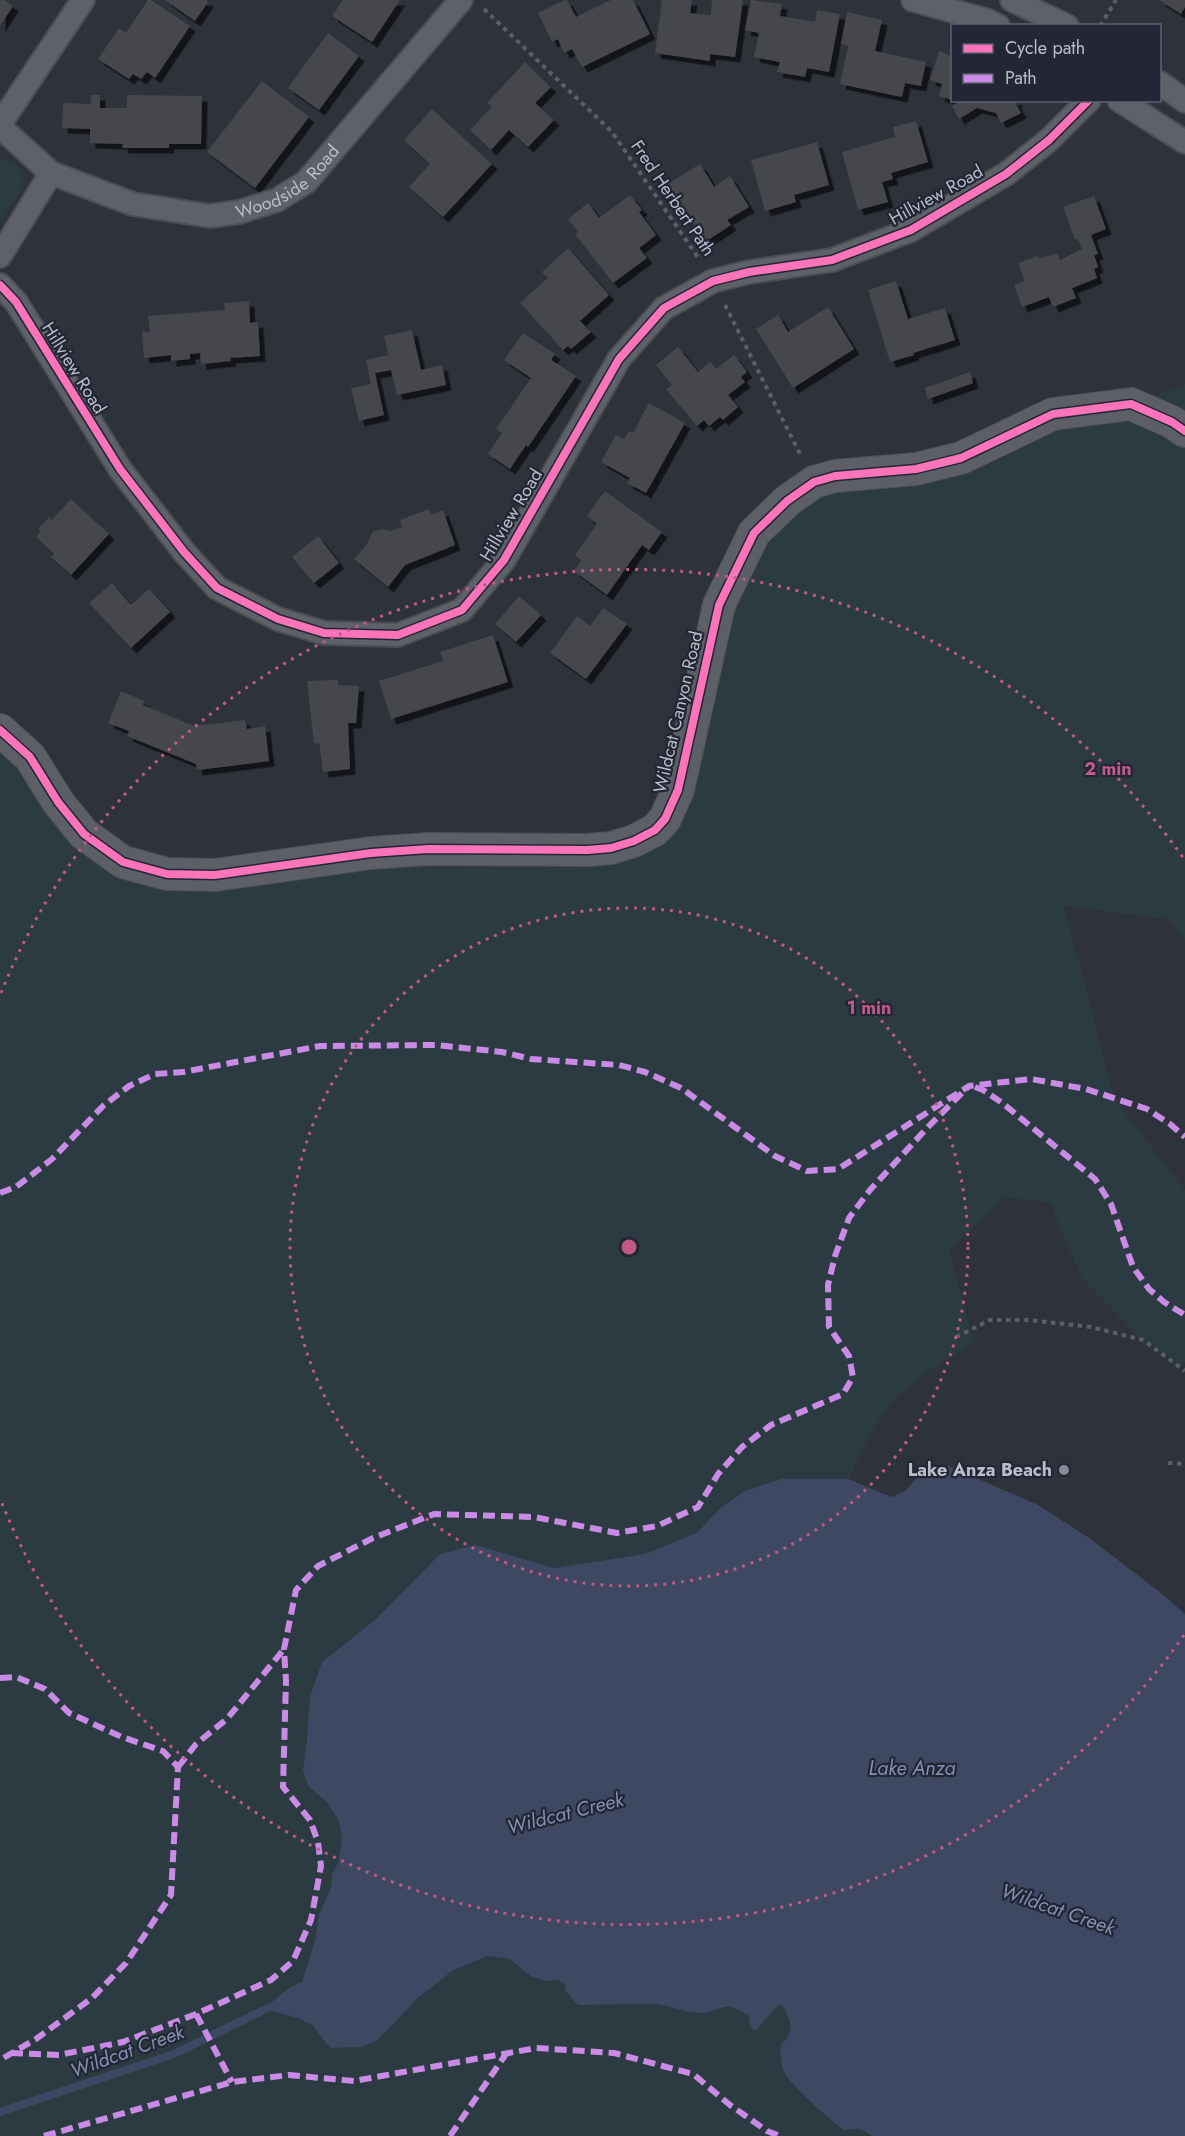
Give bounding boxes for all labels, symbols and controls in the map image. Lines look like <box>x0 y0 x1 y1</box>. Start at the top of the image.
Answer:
legend <box>951 24 1161 102</box>
text: Cycle path <box>1005 35 1085 61</box>
text: Path <box>1005 65 1037 91</box>
street label: Fred Herbert Path <box>624 135 722 261</box>
street label: Woodside Road <box>233 139 345 225</box>
street label: Hillview Road <box>884 158 988 232</box>
street label: Hillview Road <box>35 317 113 419</box>
street label: Hillview Road <box>473 464 549 566</box>
street label: Wildcat Canyon Road <box>647 628 709 796</box>
text: 2 min <box>1084 756 1132 782</box>
text: 1 min <box>847 995 891 1021</box>
centre of rings <box>619 1237 639 1257</box>
place label: Lake Anza Beach <box>908 1457 1052 1483</box>
marker: Lake Anza Beach <box>1057 1463 1071 1477</box>
water label: Lake Anza <box>868 1754 956 1783</box>
water label: Wildcat Creek <box>504 1785 628 1842</box>
water label: Wildcat Creek <box>997 1876 1120 1943</box>
water label: Wildcat Creek <box>66 2017 189 2085</box>

